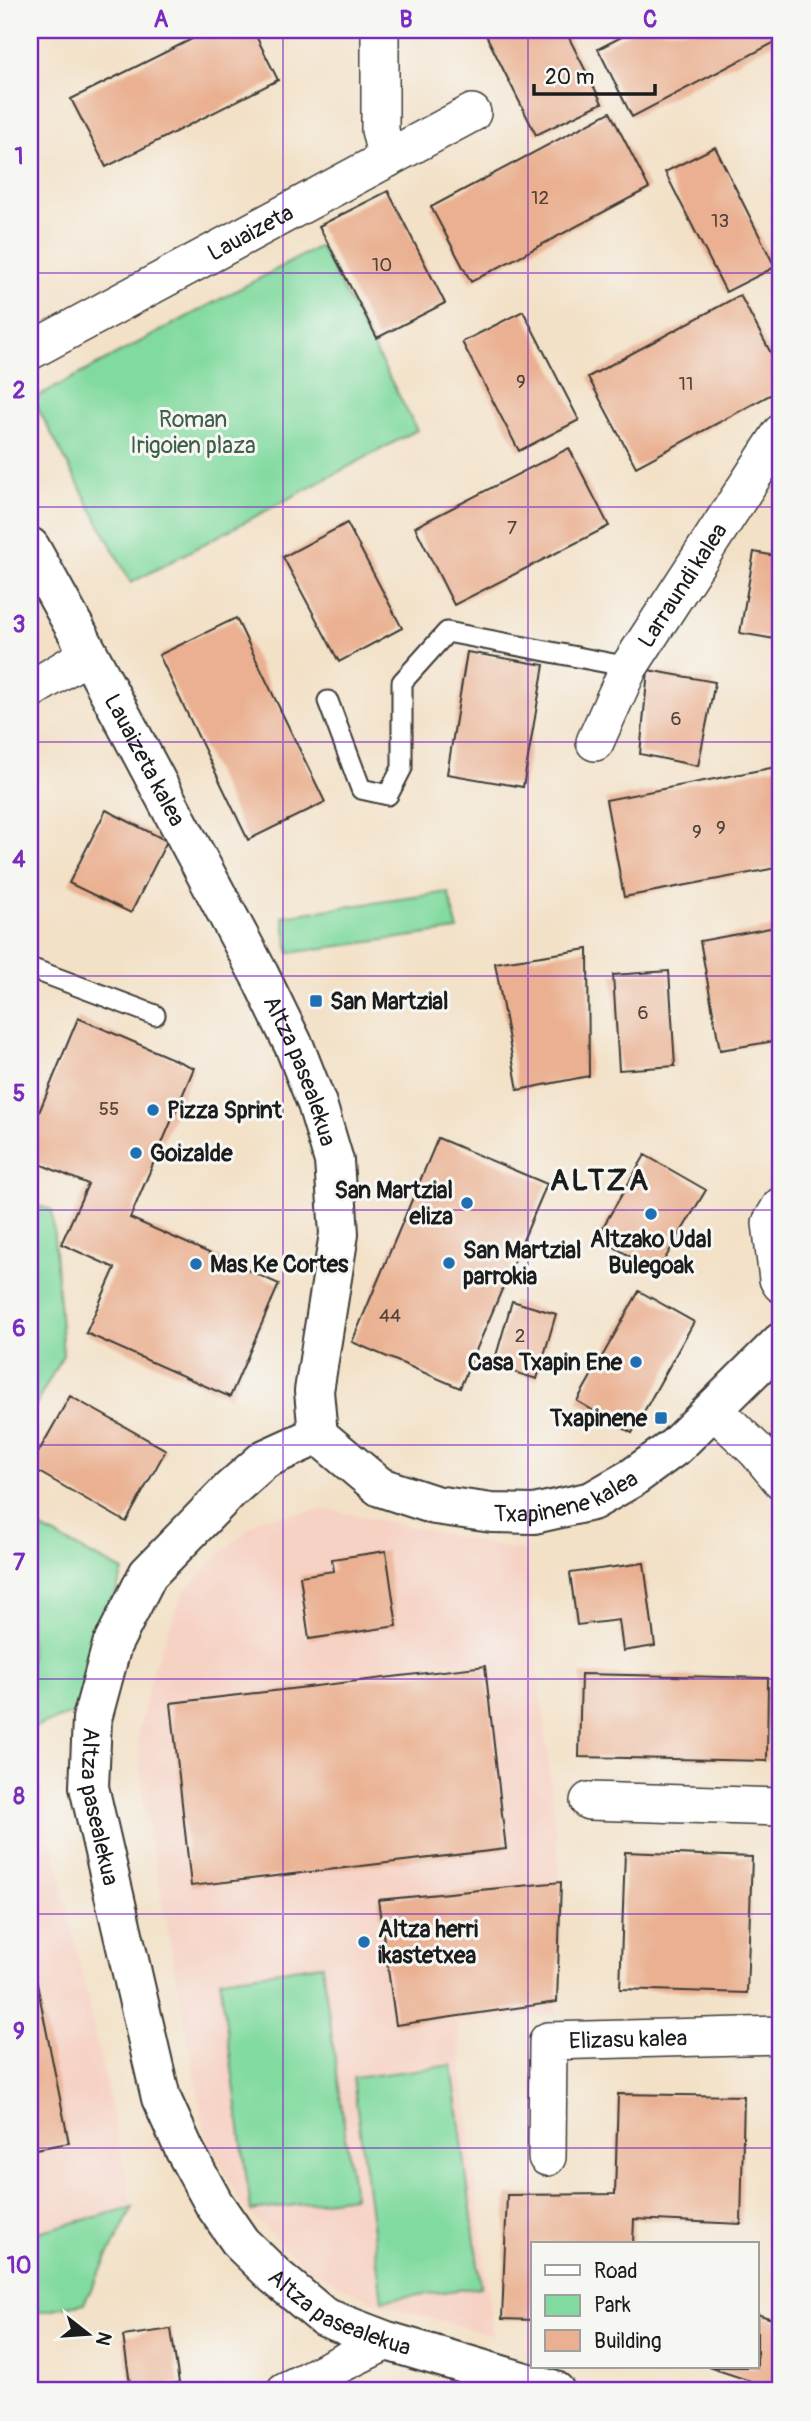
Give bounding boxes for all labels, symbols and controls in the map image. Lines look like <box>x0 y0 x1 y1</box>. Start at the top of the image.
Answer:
text: A <box>154 5 169 34</box>
text: B <box>399 5 413 34</box>
text: C <box>643 5 657 34</box>
scale bar <box>534 52 655 96</box>
text: 20 m <box>545 64 594 91</box>
text: 1 <box>15 142 24 171</box>
house number: 12 <box>531 186 549 210</box>
street label: Lauaizeta <box>203 198 298 268</box>
house number: 13 <box>711 209 729 233</box>
house number: 10 <box>372 253 392 277</box>
house number: 9 <box>516 370 526 394</box>
house number: 11 <box>679 372 693 396</box>
text: 2 <box>13 376 26 405</box>
park label: Roman Irigoien plaza <box>130 405 256 460</box>
house number: 7 <box>507 516 517 540</box>
street label: Larraundi kalea <box>631 517 734 653</box>
text: 3 <box>13 610 25 639</box>
street label: Lauaizeta kalea <box>98 689 192 831</box>
house number: 6 <box>670 707 682 731</box>
house number: 9 <box>716 816 726 840</box>
house number: 9 <box>692 820 702 844</box>
text: 4 <box>12 845 26 874</box>
place label: San Martzial <box>330 987 448 1016</box>
street label: Altza pasealekua <box>257 991 343 1149</box>
marker: San Martzial <box>308 993 324 1009</box>
house number: 6 <box>637 1001 649 1025</box>
text: 5 <box>13 1079 25 1108</box>
place label: Pizza Sprint <box>167 1096 283 1125</box>
house number: 55 <box>99 1097 119 1121</box>
marker: Pizza Sprint <box>145 1102 161 1118</box>
place label: Goizalde <box>150 1139 233 1168</box>
marker: Goizalde <box>128 1145 144 1161</box>
district label: ALTZA <box>550 1162 650 1199</box>
place label: San Martzial eliza <box>335 1176 453 1231</box>
marker: San Martzial eliza <box>459 1195 475 1211</box>
marker: Altzako Udal Bulegoak <box>643 1206 659 1222</box>
place label: Altzako Udal Bulegoak <box>590 1225 712 1280</box>
place label: San Martzial parrokia <box>463 1236 581 1291</box>
place label: Mas Ke Cortes <box>210 1250 349 1279</box>
marker: San Martzial parrokia <box>441 1255 457 1271</box>
marker: Mas Ke Cortes <box>188 1256 204 1272</box>
house number: 44 <box>379 1304 401 1328</box>
text: 6 <box>12 1314 26 1343</box>
house number: 2 <box>515 1324 525 1348</box>
place label: Casa Txapin Ene <box>468 1348 623 1377</box>
marker: Casa Txapin Ene <box>628 1354 644 1370</box>
place label: Txapinene <box>549 1404 648 1433</box>
marker: Txapinene <box>653 1410 669 1426</box>
street label: Txapinene kalea <box>493 1464 643 1529</box>
text: 7 <box>13 1548 26 1577</box>
street label: Altza pasealekua <box>74 1727 125 1888</box>
text: 8 <box>13 1782 25 1811</box>
place label: Altza herri ikastetxea <box>378 1915 478 1970</box>
marker: Altza herri ikastetxea <box>356 1934 372 1950</box>
text: 9 <box>13 2017 25 2046</box>
street label: Elizasu kalea <box>568 2023 688 2055</box>
legend <box>531 2242 758 2368</box>
text: 10 <box>7 2251 31 2280</box>
text: Road <box>594 2258 638 2285</box>
street label: Altza pasealekua <box>262 2263 414 2362</box>
text: Park <box>594 2292 631 2319</box>
north arrow <box>52 2298 122 2368</box>
text: Building <box>594 2328 661 2355</box>
text: N <box>90 2329 117 2348</box>

